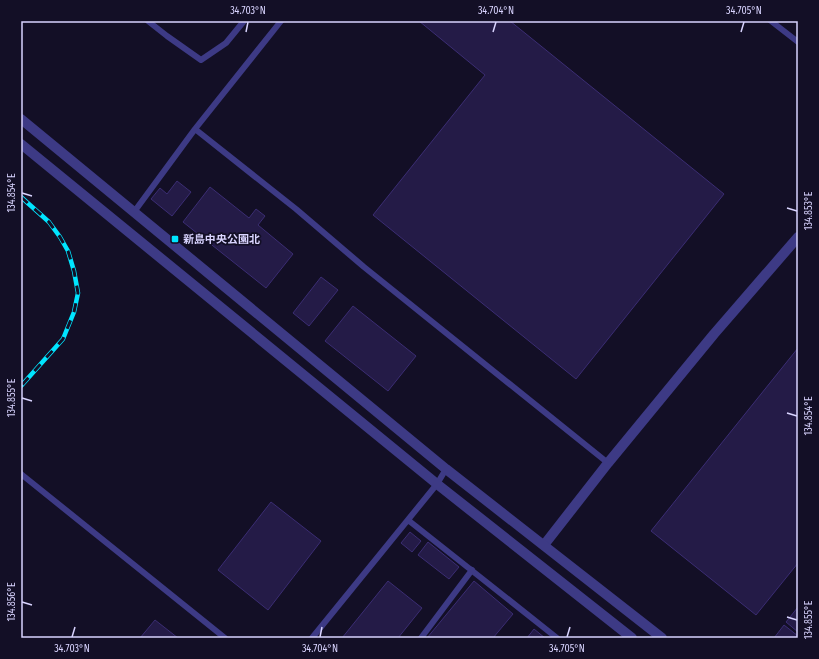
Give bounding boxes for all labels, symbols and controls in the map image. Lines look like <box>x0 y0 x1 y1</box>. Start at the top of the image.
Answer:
text: 34.703°N <box>230 5 266 17</box>
text: 34.704°N <box>478 5 514 17</box>
text: 34.705°N <box>726 5 762 17</box>
text: 134.854°E <box>6 173 18 213</box>
text: 134.853°E <box>803 191 815 230</box>
place label: 新島中央公園北 <box>183 233 260 246</box>
marker: 新島中央公園北 <box>170 234 180 244</box>
text: 134.855°E <box>6 378 18 417</box>
text: 134.854°E <box>803 396 815 436</box>
text: 134.856°E <box>6 582 18 622</box>
text: 134.855°E <box>803 600 815 639</box>
text: 34.703°N <box>54 643 90 655</box>
text: 34.704°N <box>302 643 338 655</box>
text: 34.705°N <box>549 643 585 655</box>

